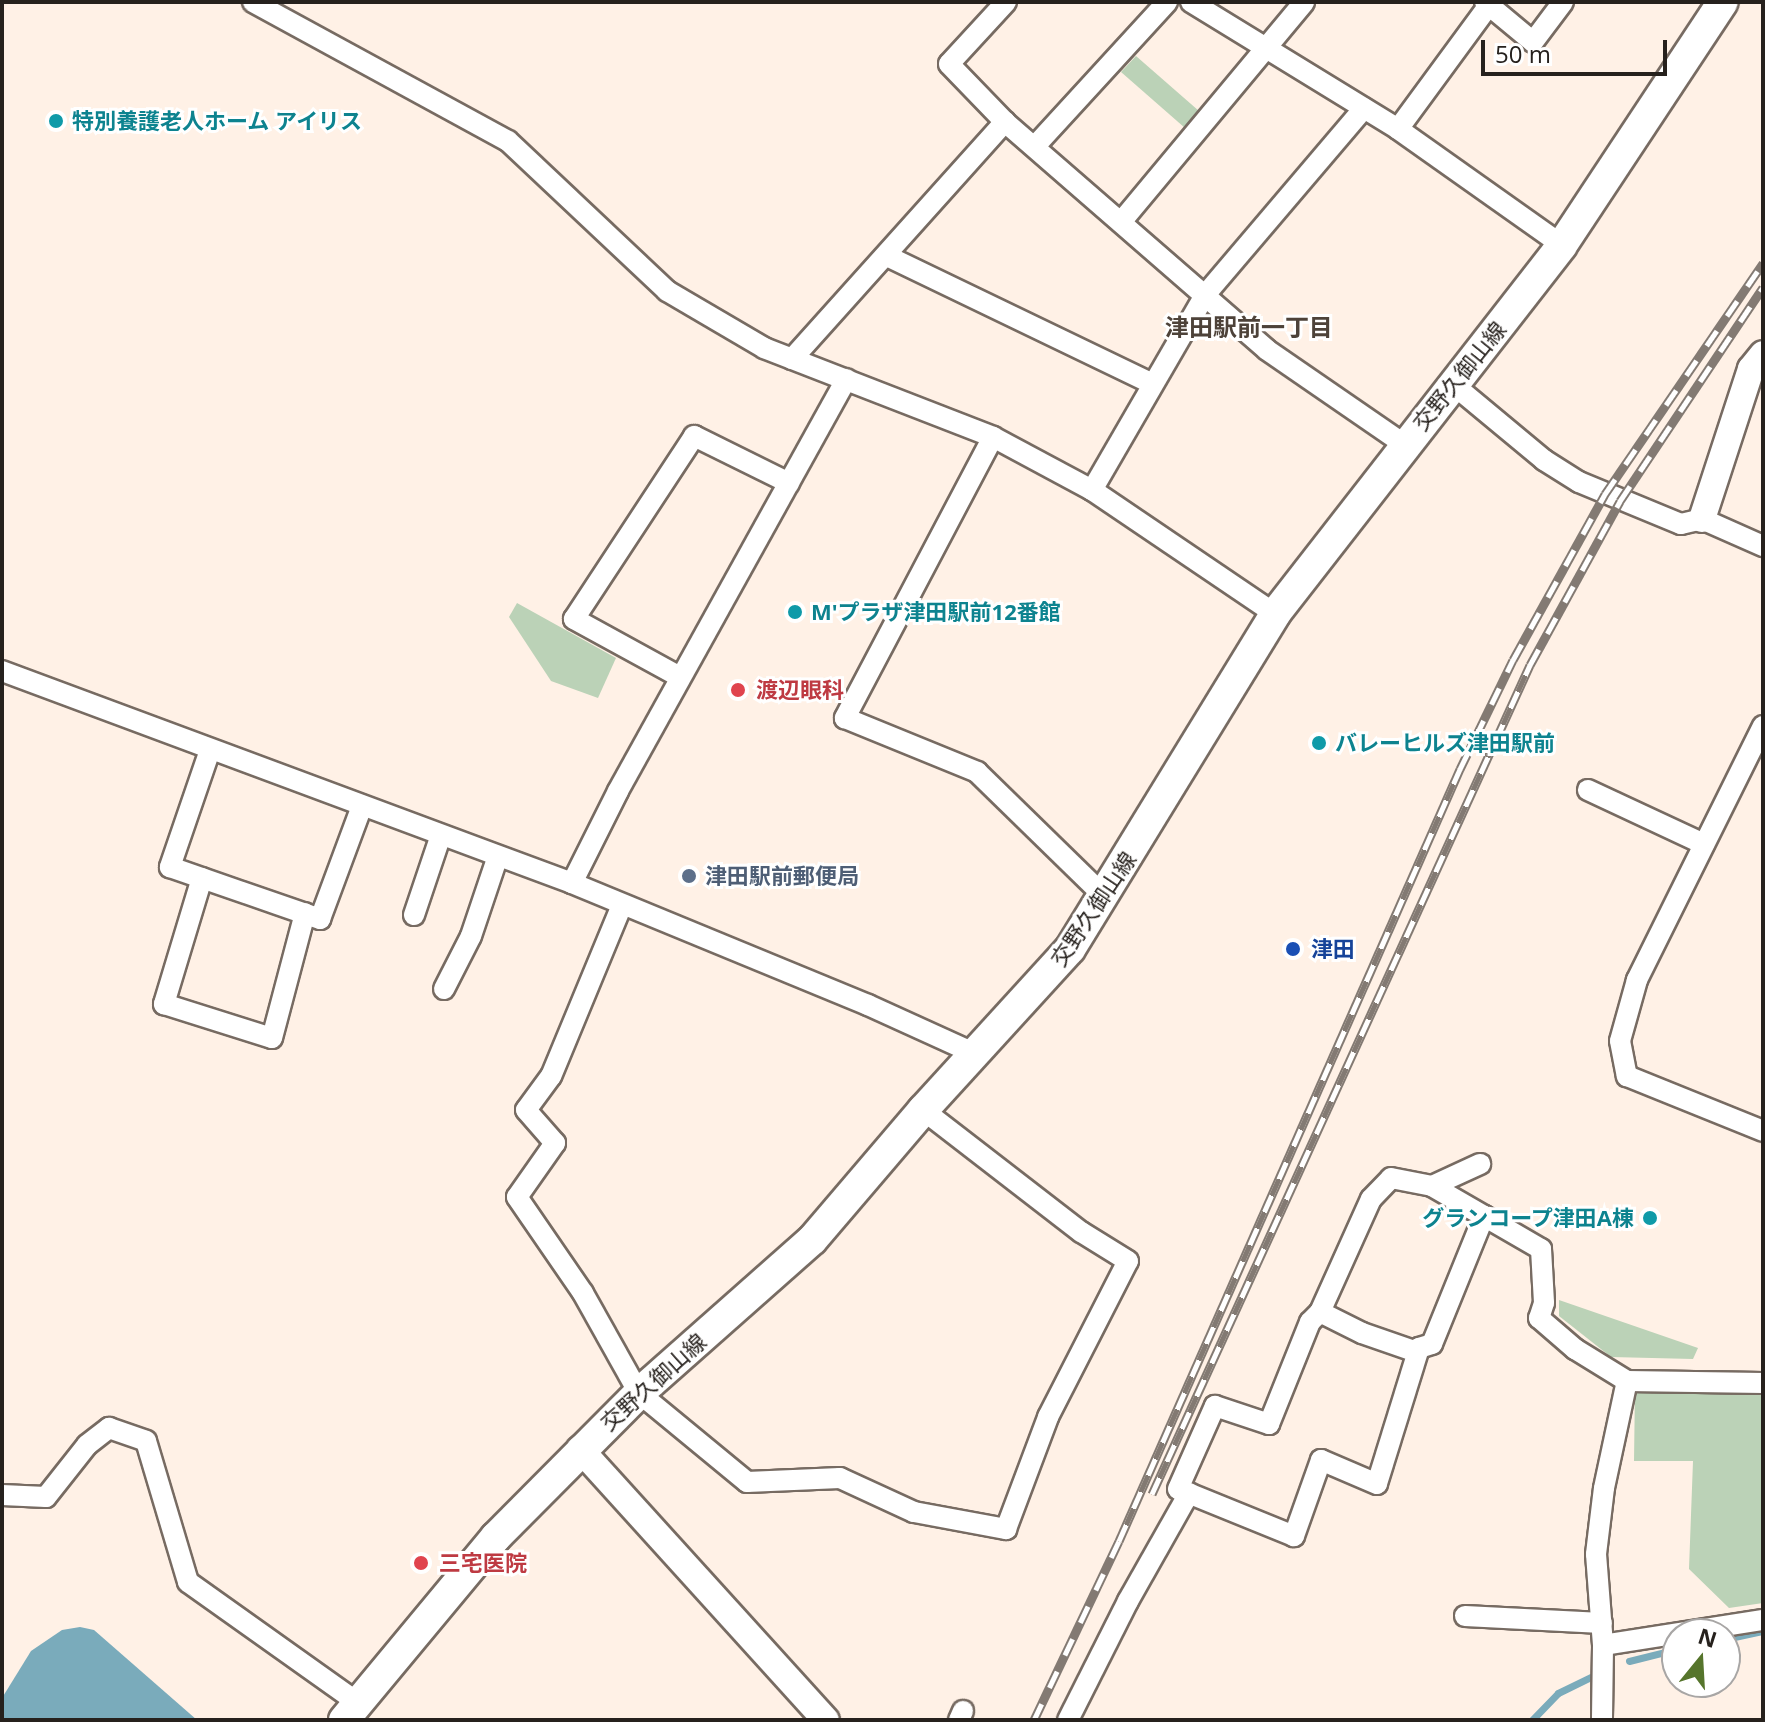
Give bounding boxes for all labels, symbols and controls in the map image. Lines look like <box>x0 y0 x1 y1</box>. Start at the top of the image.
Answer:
scale bar <box>1485 24 1671 74</box>
text: 50 m <box>1495 37 1551 70</box>
place label: 特別養護老人ホーム アイリス <box>72 108 364 134</box>
marker: 特別養護老人ホーム アイリス <box>47 112 65 130</box>
district label: 津田駅前一丁目 <box>1165 313 1333 341</box>
street label: 交野久御山線 <box>1407 316 1511 436</box>
place label: M'プラザ津田駅前12番館 <box>811 599 1061 625</box>
marker: M'プラザ津田駅前12番館 <box>786 603 804 621</box>
place label: 渡辺眼科 <box>756 677 844 703</box>
marker: 渡辺眼科 <box>727 679 749 701</box>
place label: バレーヒルズ津田駅前 <box>1335 730 1555 756</box>
marker: バレーヒルズ津田駅前 <box>1310 734 1328 752</box>
street label: 交野久御山線 <box>1045 847 1141 971</box>
place label: 津田駅前郵便局 <box>705 863 859 889</box>
marker: 津田駅前郵便局 <box>680 867 698 885</box>
place label: 津田 <box>1311 936 1355 962</box>
marker: 津田 <box>1282 938 1304 960</box>
place label: グランコープ津田A棟 <box>1421 1205 1634 1231</box>
marker: グランコープ津田A棟 <box>1641 1209 1659 1227</box>
street label: 交野久御山線 <box>595 1328 711 1436</box>
place label: 三宅医院 <box>439 1550 527 1576</box>
marker: 三宅医院 <box>410 1552 432 1574</box>
north arrow <box>1661 1618 1741 1698</box>
text: N <box>1695 1620 1721 1654</box>

